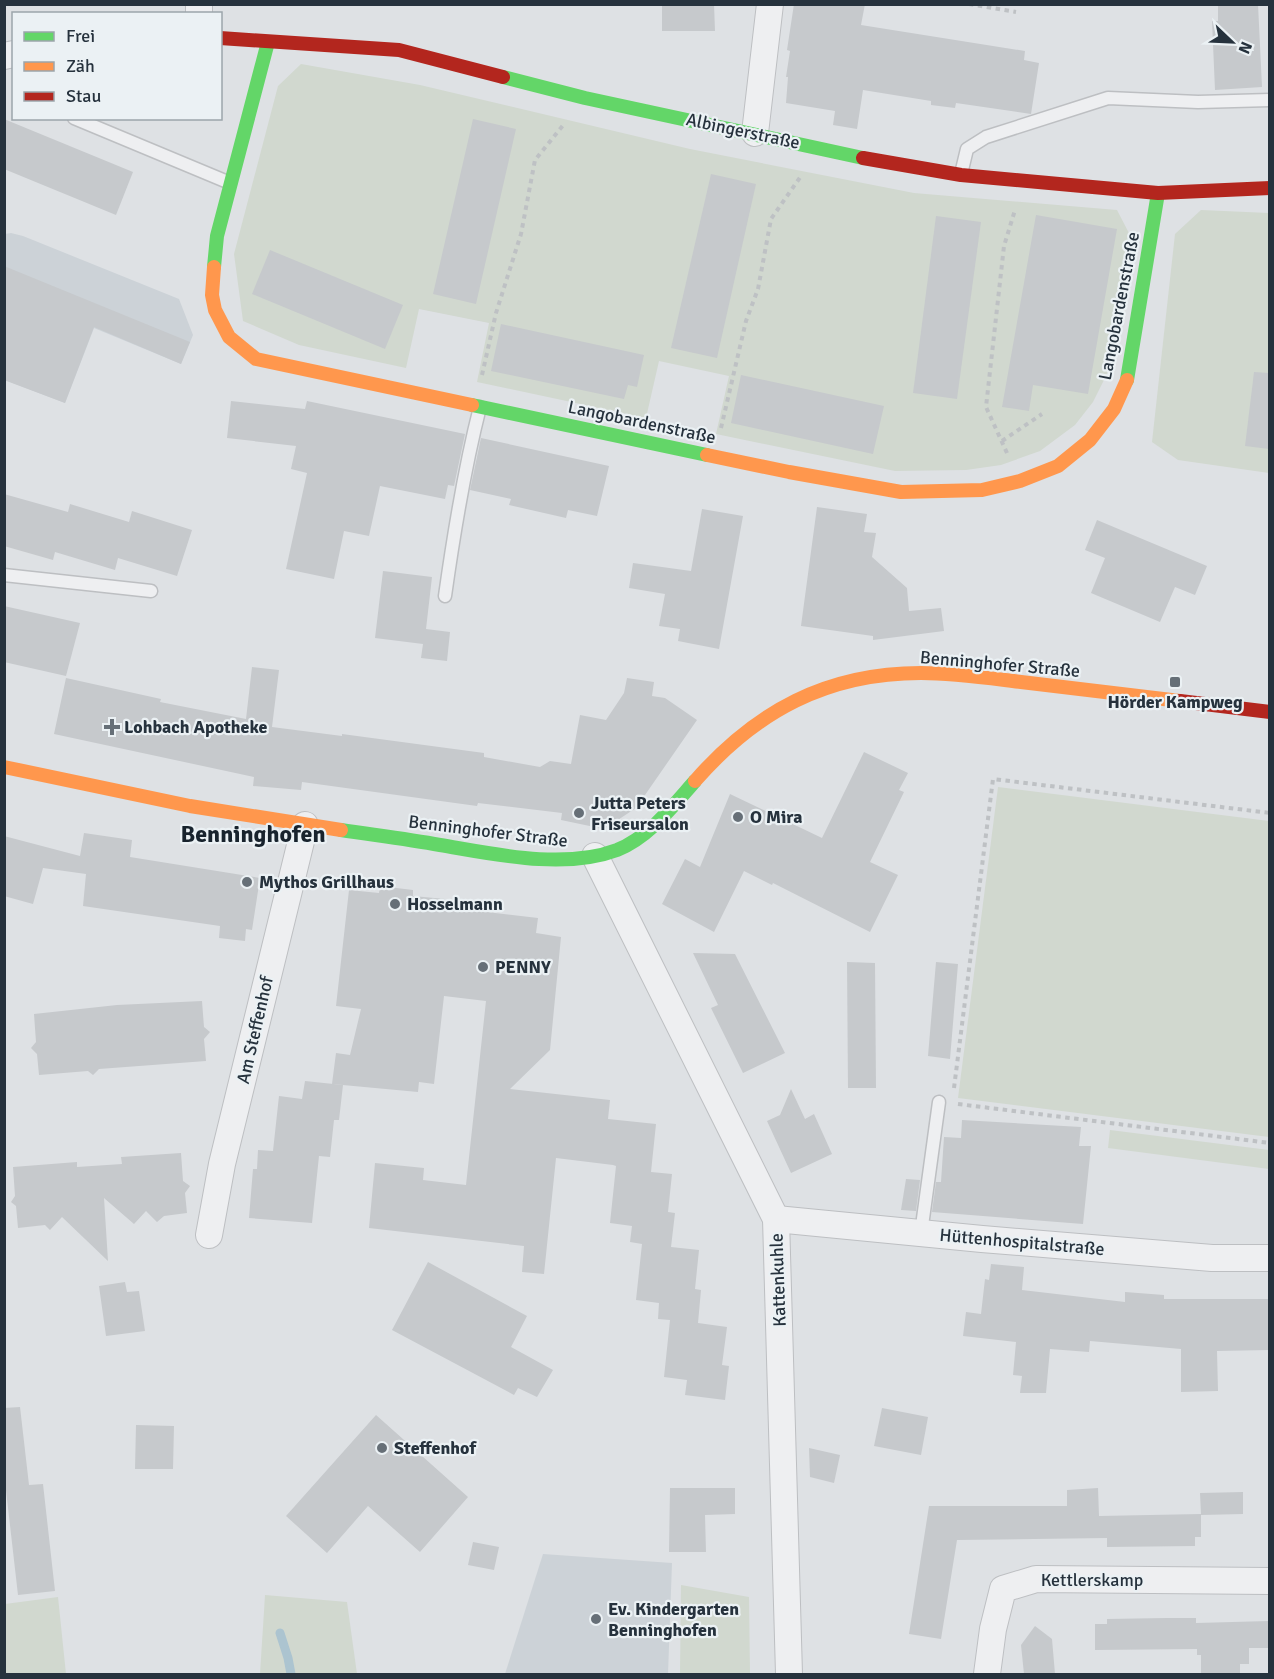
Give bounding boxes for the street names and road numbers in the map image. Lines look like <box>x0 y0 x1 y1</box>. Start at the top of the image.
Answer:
street label: Albingerstraße <box>684 108 802 154</box>
street label: Langobardenstraße <box>1094 230 1144 382</box>
street label: Langobardenstraße <box>566 396 718 448</box>
street label: Benninghofer Straße <box>919 646 1081 682</box>
street label: Benninghofer Straße <box>407 810 569 852</box>
street label: Am Steffenhof <box>232 973 278 1086</box>
street label: Hüttenhospitalstraße <box>939 1224 1105 1260</box>
street label: Kattenkuhle <box>765 1233 791 1327</box>
street label: Kettlerskamp <box>1041 1569 1143 1591</box>

